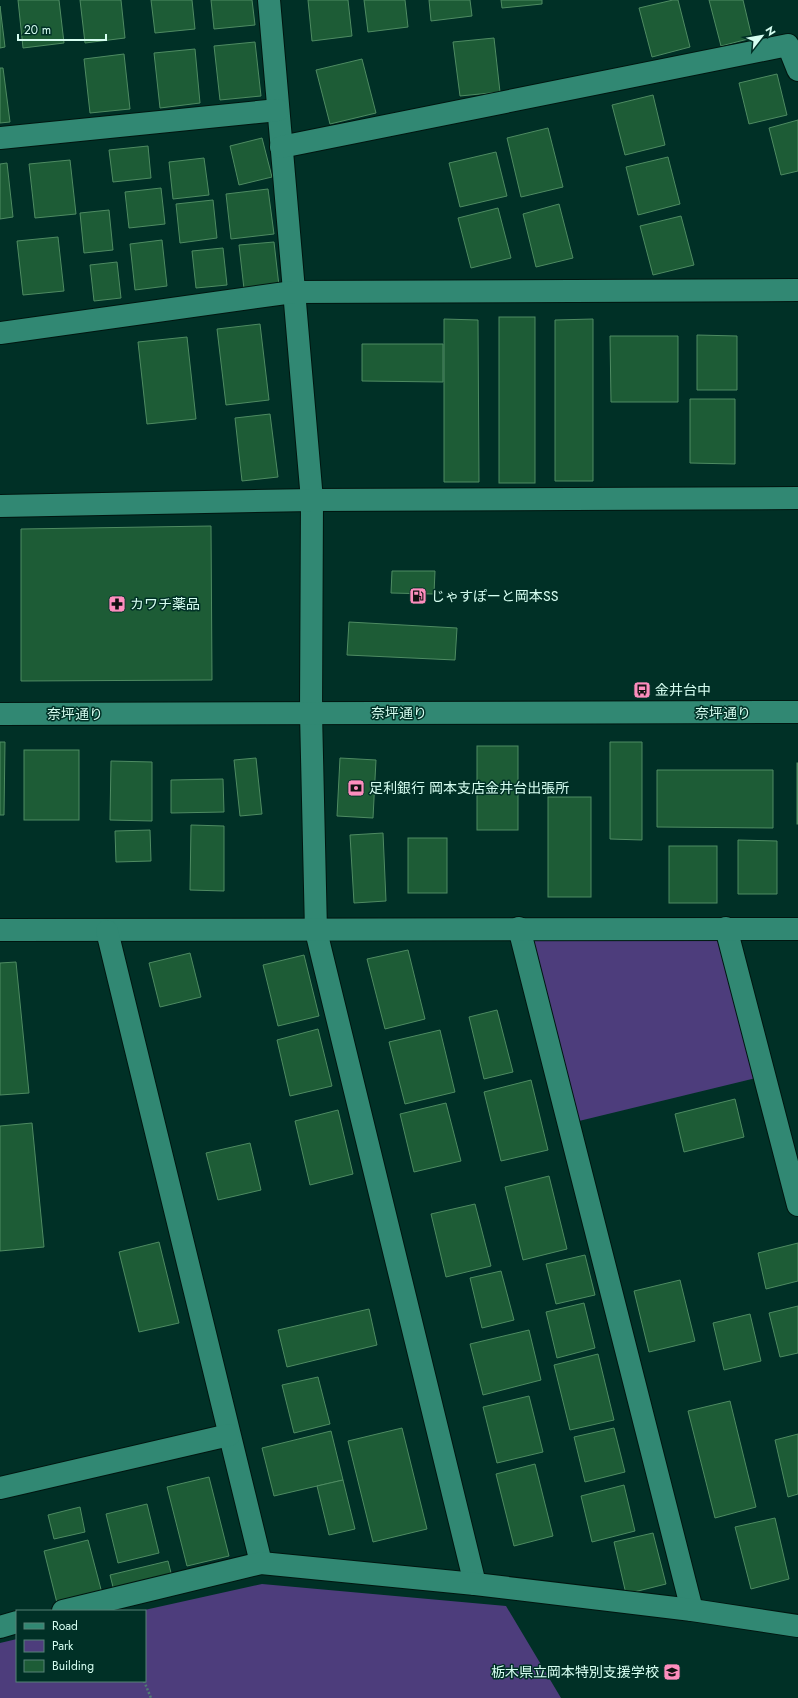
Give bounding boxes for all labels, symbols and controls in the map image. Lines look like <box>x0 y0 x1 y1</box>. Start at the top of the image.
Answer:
scale bar <box>18 16 106 42</box>
north arrow <box>742 16 782 56</box>
text: 20 m <box>24 21 51 39</box>
text: N <box>761 23 780 39</box>
fuel station icon: じゃすぽーと岡本SS <box>408 586 428 606</box>
place label: じゃすぽーと岡本SS <box>431 586 559 606</box>
pharmacy icon: カワチ薬品 <box>107 594 127 614</box>
place label: カワチ薬品 <box>130 594 200 614</box>
bus stop icon: 金井台中 <box>632 680 652 700</box>
place label: 金井台中 <box>655 680 711 700</box>
street label: 奈坪通り <box>371 703 427 723</box>
street label: 奈坪通り <box>695 703 751 723</box>
street label: 奈坪通り <box>47 704 103 724</box>
bank icon: 足利銀行 岡本支店金井台出張所 <box>346 778 366 798</box>
place label: 足利銀行 岡本支店金井台出張所 <box>369 778 569 798</box>
legend <box>16 1610 146 1682</box>
text: Road <box>52 1617 78 1635</box>
text: Park <box>52 1637 74 1655</box>
text: Building <box>52 1657 94 1675</box>
place label: 栃木県立岡本特別支援学校 <box>491 1662 659 1682</box>
school or university icon: 栃木県立岡本特別支援学校 <box>662 1662 682 1682</box>

